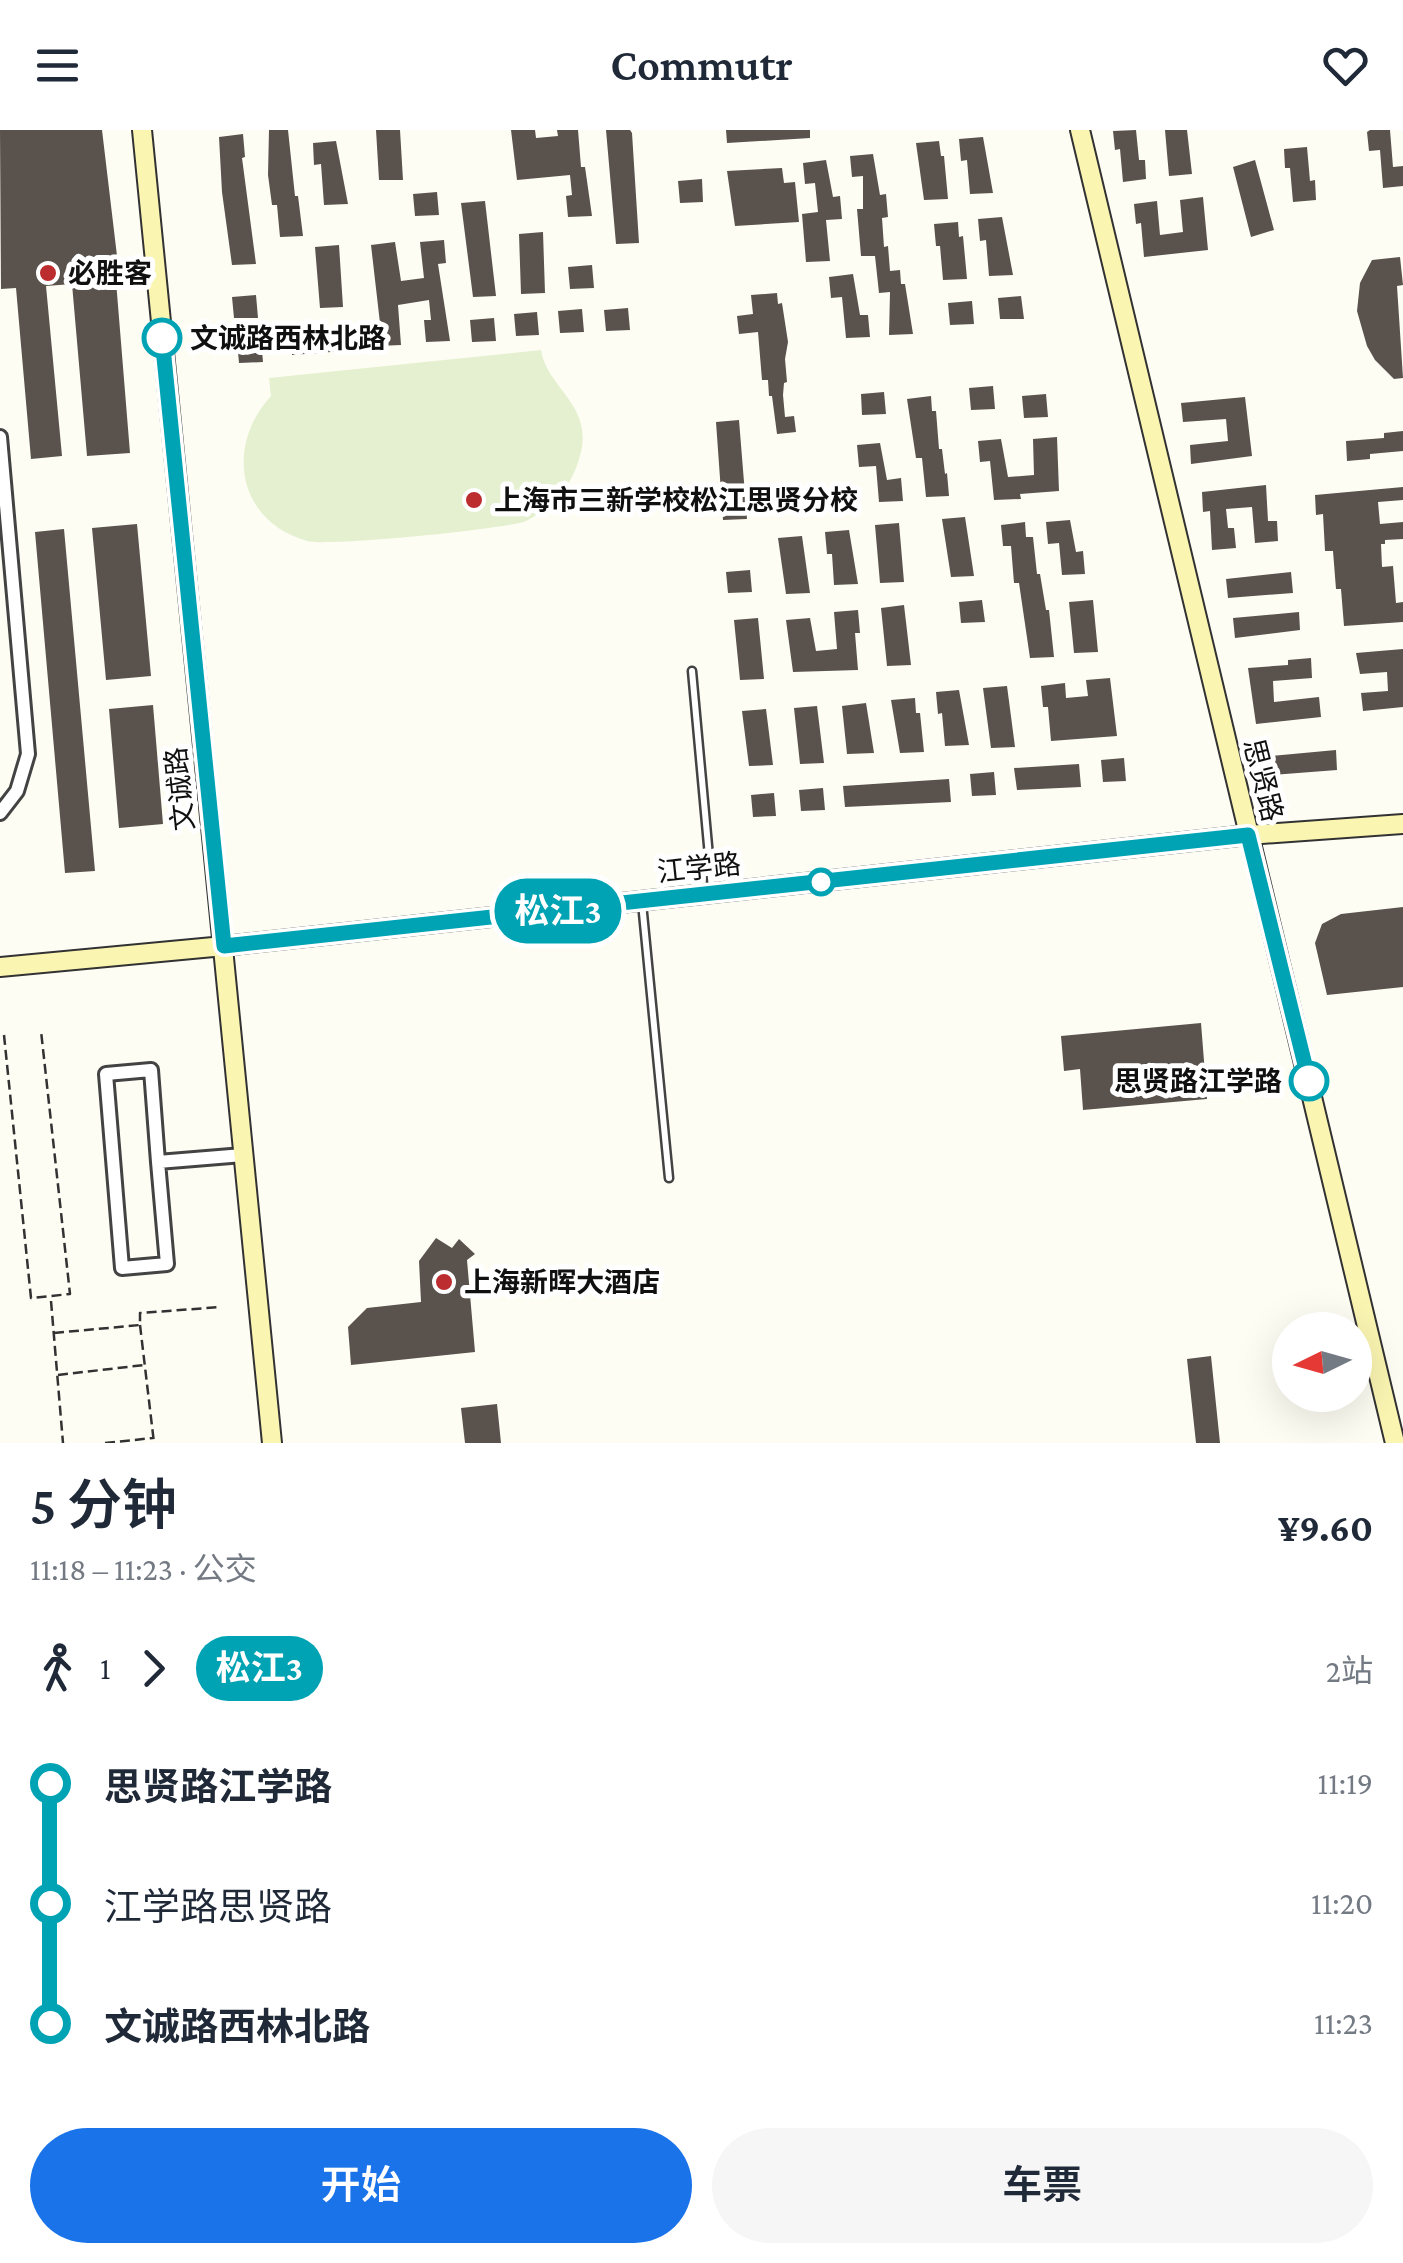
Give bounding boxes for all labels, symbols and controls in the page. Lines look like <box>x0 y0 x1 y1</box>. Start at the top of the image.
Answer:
icon: menu <box>30 38 85 93</box>
icon: heart <box>1318 38 1373 93</box>
text: Commutr <box>610 40 793 90</box>
place label: 必胜客 <box>68 258 152 289</box>
marker: 必胜客 <box>37 262 59 284</box>
marker: 文诚路西林北路 <box>143 319 181 357</box>
place label: 文诚路西林北路 <box>190 323 386 354</box>
place label: 上海市三新学校松江思贤分校 <box>494 485 858 516</box>
marker: 上海市三新学校松江思贤分校 <box>463 489 485 511</box>
street label: 思贤路 <box>1238 735 1288 825</box>
street label: 文诚路 <box>160 746 200 832</box>
street label: 江学路 <box>656 848 742 888</box>
unlabelled marker <box>808 869 834 895</box>
line badge: 松江3 <box>500 878 616 944</box>
text: 松江3 <box>514 892 602 931</box>
marker: 思贤路江学路 <box>1290 1062 1328 1100</box>
place label: 思贤路江学路 <box>1114 1066 1282 1097</box>
place label: 上海新晖大酒店 <box>464 1267 660 1298</box>
marker: 上海新晖大酒店 <box>433 1271 455 1293</box>
north arrow <box>1272 1312 1372 1412</box>
map controls <box>1272 1312 1372 1412</box>
text: 5 分钟 <box>30 1475 177 1536</box>
text: ¥9.60 <box>1278 1507 1373 1549</box>
text: 11:18 – 11:23 · 公交 <box>30 1551 257 1587</box>
icon: walk <box>30 1641 85 1696</box>
icon: forward <box>126 1641 181 1696</box>
text: 松江3 <box>216 1649 303 1688</box>
text: 1 <box>100 1650 111 1686</box>
text: 2站 <box>1326 1653 1373 1689</box>
text: 11:19 <box>1318 1765 1373 1801</box>
text: 思贤路江学路 <box>104 1766 332 1808</box>
text: 11:20 <box>1311 1885 1373 1921</box>
text: 江学路思贤路 <box>104 1886 332 1928</box>
text: 11:23 <box>1314 2005 1373 2041</box>
text: 文诚路西林北路 <box>104 2006 370 2048</box>
button: 开始 <box>30 2128 692 2243</box>
button: 车票 <box>712 2128 1373 2243</box>

